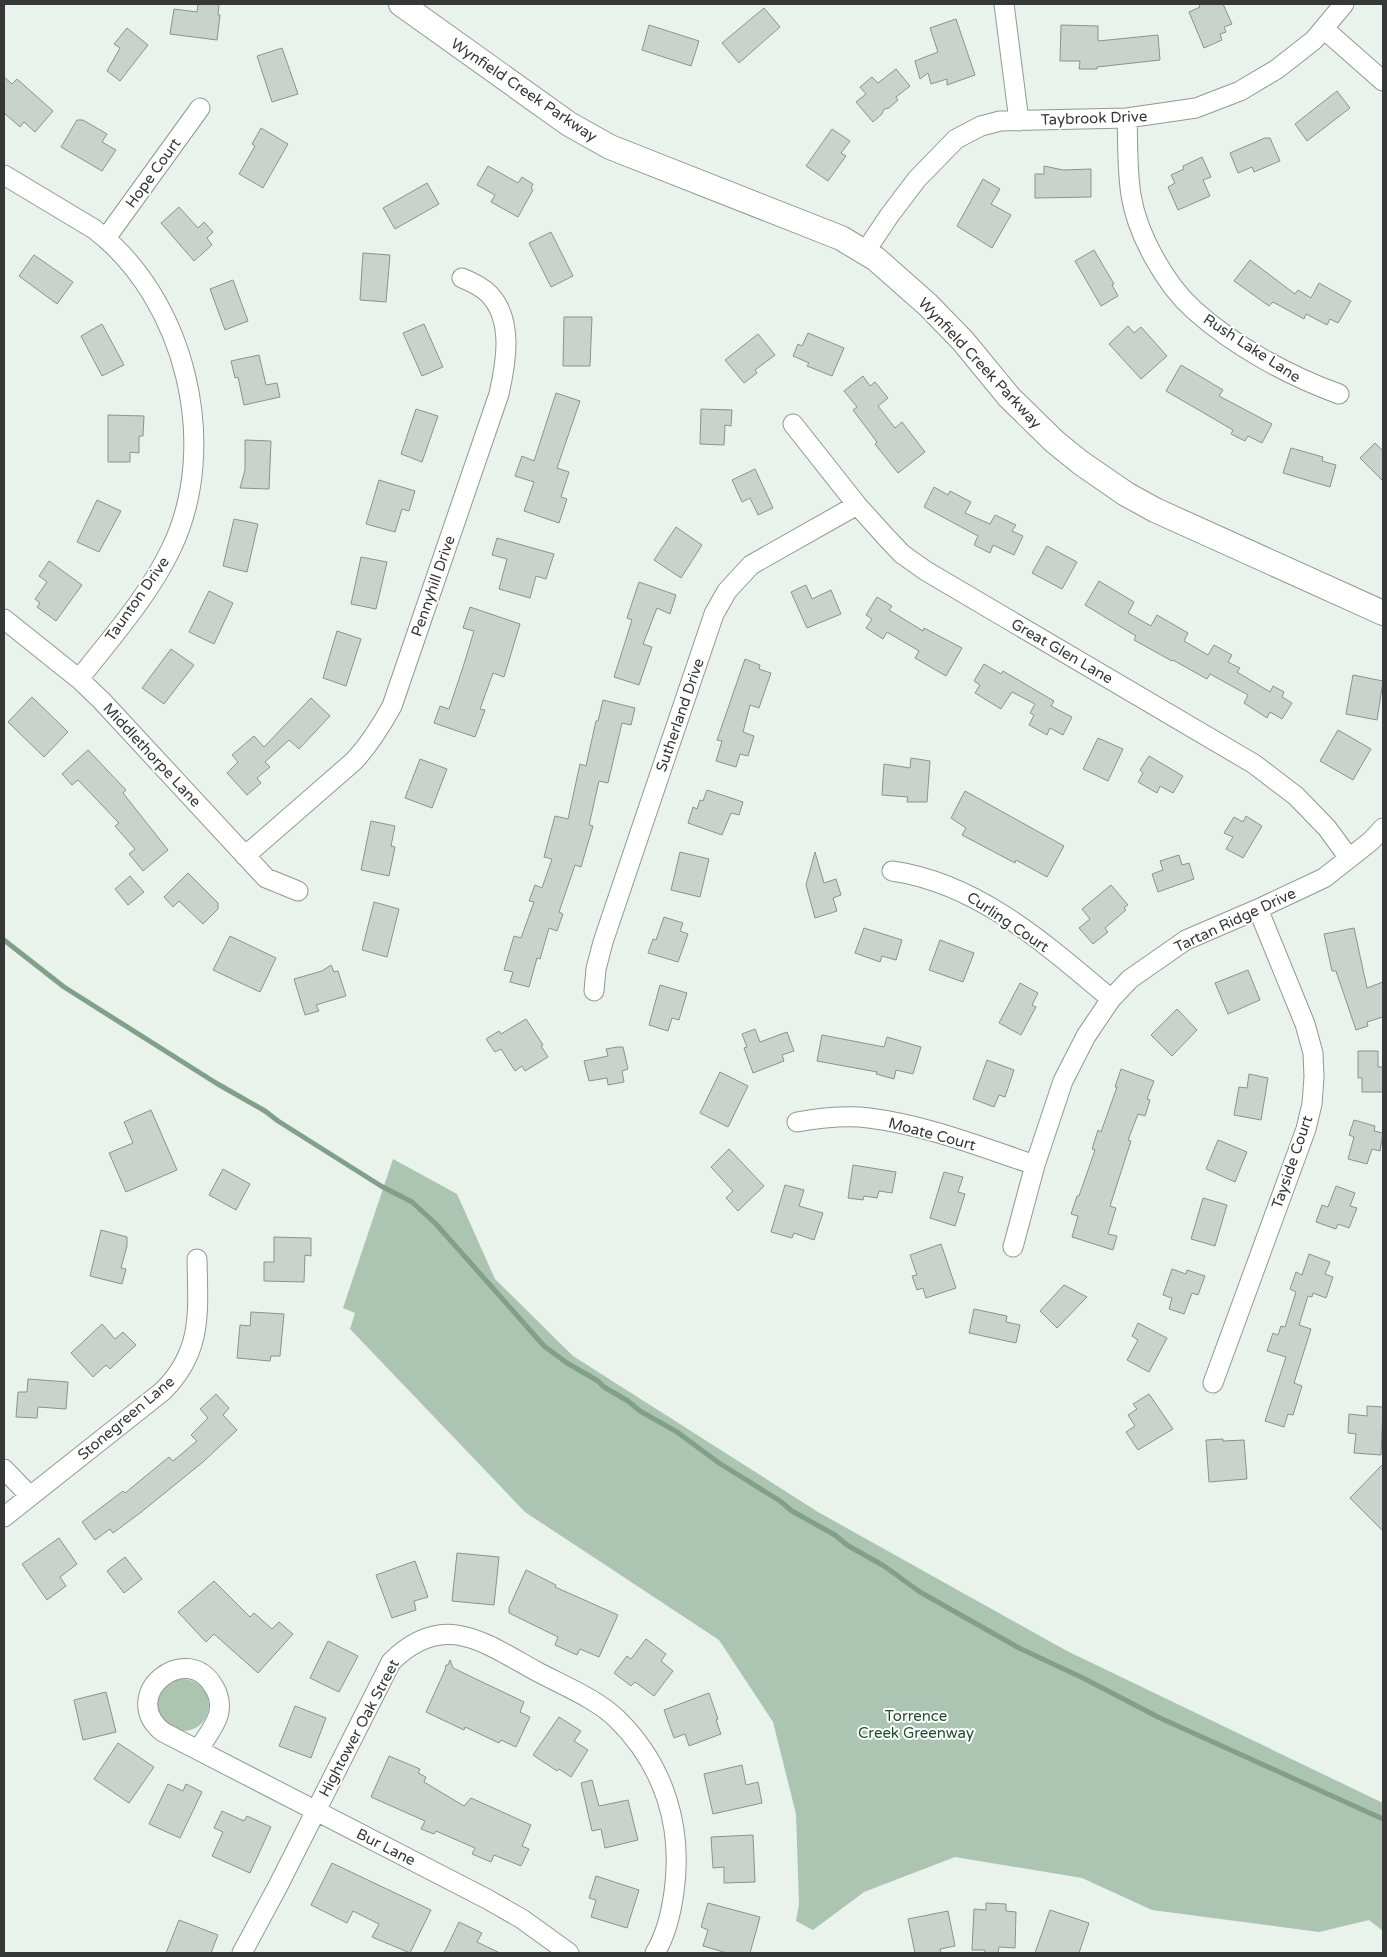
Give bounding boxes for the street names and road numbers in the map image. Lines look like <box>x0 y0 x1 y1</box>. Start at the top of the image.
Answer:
street label: Wynfield Creek Parkway <box>448 34 600 146</box>
street label: Taybrook Drive <box>1040 107 1148 129</box>
street label: Hope Court <box>122 134 185 211</box>
street label: Wynfield Creek Parkway <box>915 294 1045 432</box>
street label: Rush Lake Lane <box>1200 310 1304 386</box>
street label: Pennyhill Drive <box>407 533 459 639</box>
street label: Taunton Drive <box>101 553 173 645</box>
street label: Great Glen Lane <box>1008 615 1116 687</box>
street label: Sutherland Drive <box>652 656 708 774</box>
street label: Middlethorpe Lane <box>99 699 205 811</box>
street label: Tartan Ridge Drive <box>1171 884 1299 956</box>
street label: Curling Court <box>964 888 1053 956</box>
street label: Tayside Court <box>1268 1113 1316 1211</box>
street label: Moate Court <box>886 1114 978 1154</box>
street label: Stonegreen Lane <box>74 1372 178 1464</box>
street label: Hightower Oak Street <box>315 1656 403 1800</box>
street label: Bur Lane <box>354 1825 418 1869</box>

